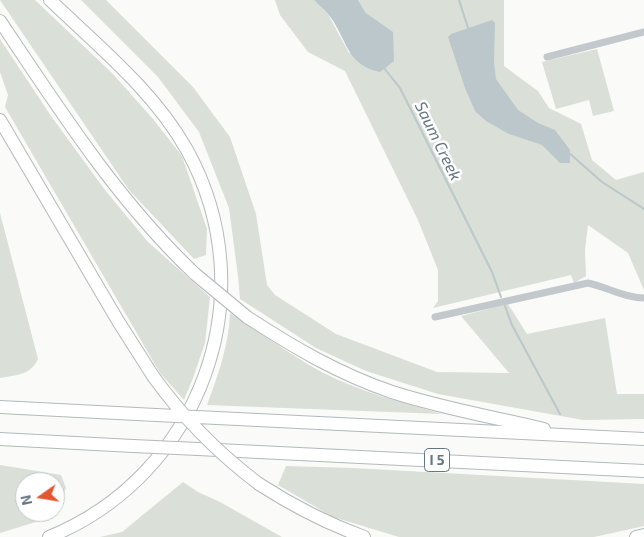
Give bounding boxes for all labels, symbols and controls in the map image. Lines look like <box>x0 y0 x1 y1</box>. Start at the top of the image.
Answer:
water label: Saum Creek <box>411 98 465 184</box>
road number: I 5 <box>424 448 450 472</box>
north arrow <box>15 472 65 522</box>
text: N <box>16 493 35 507</box>

